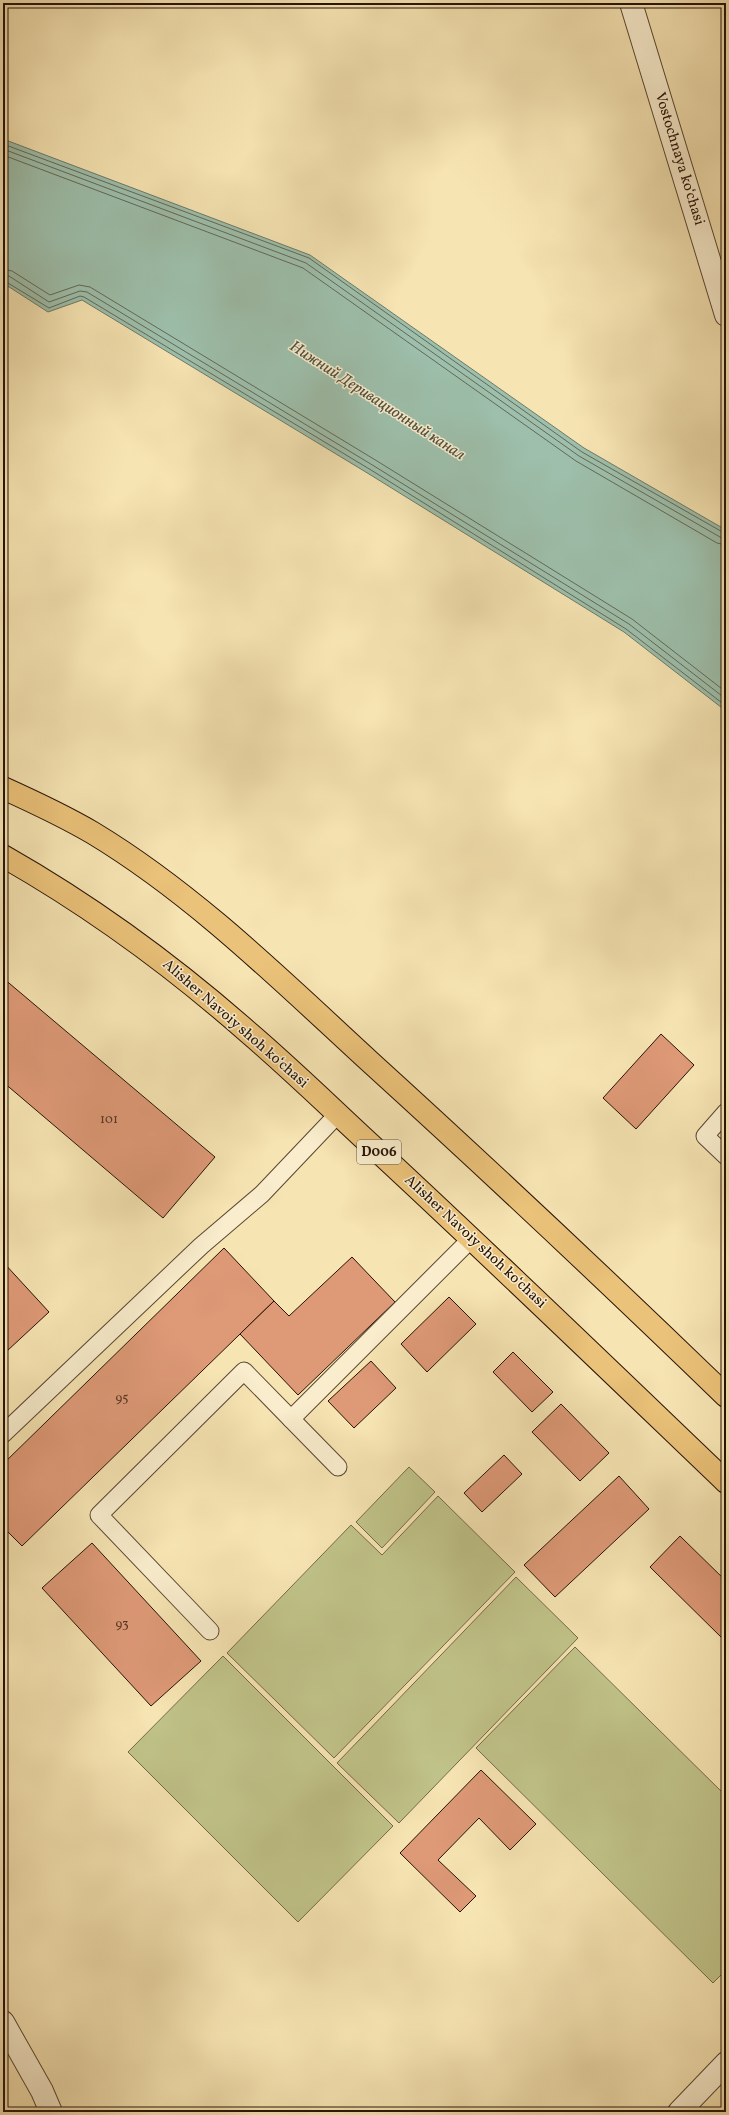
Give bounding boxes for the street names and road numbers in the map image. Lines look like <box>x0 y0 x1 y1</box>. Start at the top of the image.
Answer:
street label: Vostochnaya ko‘chasi <box>649 90 709 228</box>
street label: Alisher Navoiy shoh koʻchasi <box>157 955 313 1093</box>
road number: D006 <box>357 1140 401 1164</box>
street label: Alisher Navoiy shoh koʻchasi <box>399 1170 551 1314</box>

